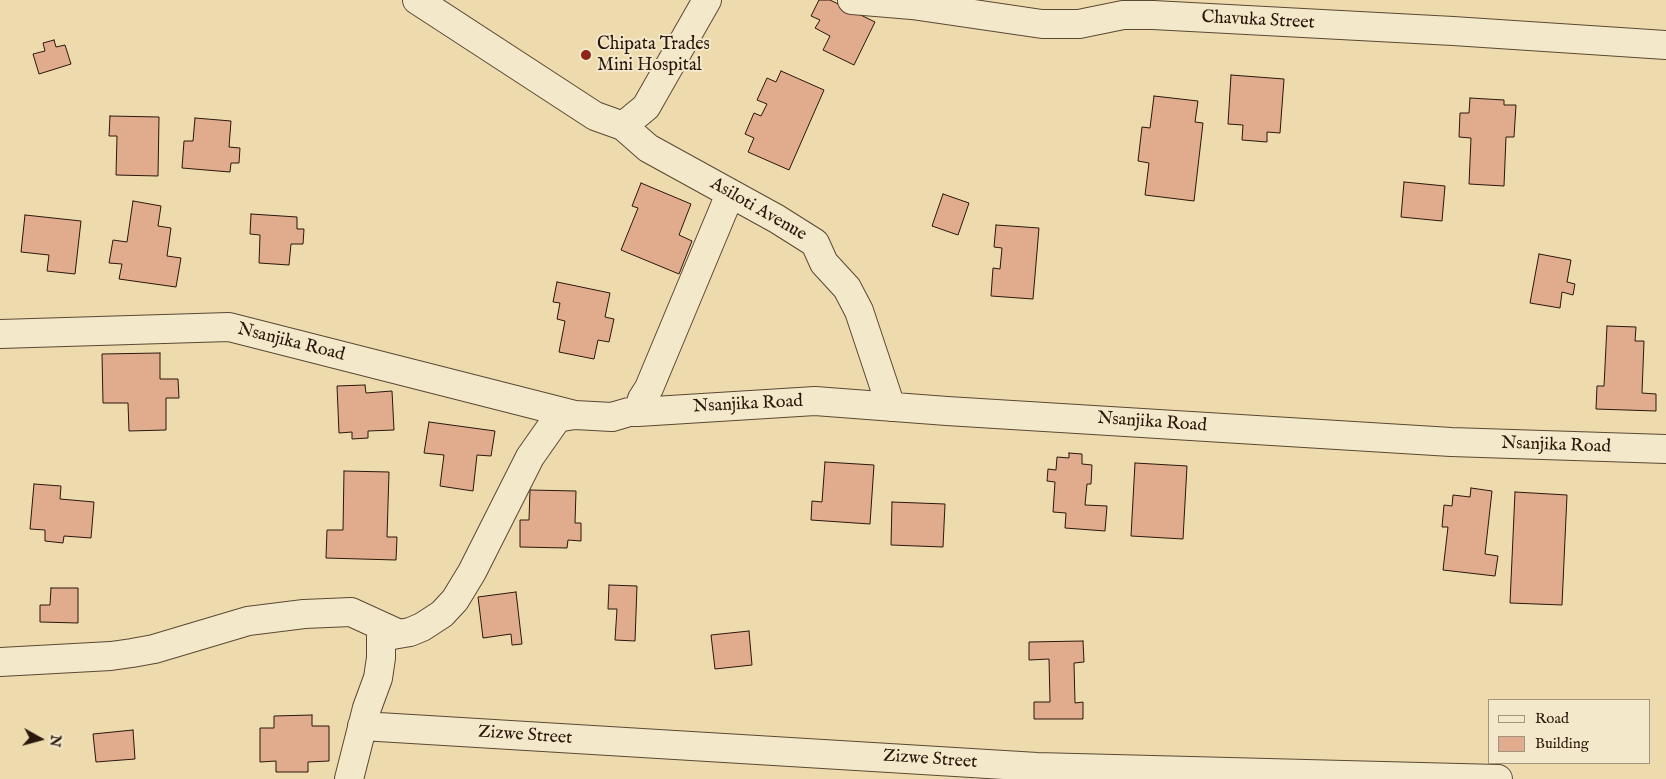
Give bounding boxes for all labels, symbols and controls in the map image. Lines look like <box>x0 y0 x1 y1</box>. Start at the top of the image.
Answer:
street label: Chavuka Street <box>1201 7 1315 35</box>
place label: Chipata Trades Mini Hospital <box>597 34 710 76</box>
marker: Chipata Trades Mini Hospital <box>579 48 593 62</box>
street label: Asiloti Avenue <box>706 174 810 246</box>
street label: Nsanjika Road <box>235 319 347 367</box>
street label: Nsanjika Road <box>693 391 803 419</box>
street label: Nsanjika Road <box>1096 408 1208 438</box>
street label: Nsanjika Road <box>1501 433 1611 459</box>
legend <box>1488 699 1651 764</box>
text: Road <box>1535 709 1569 728</box>
north arrow <box>15 714 65 764</box>
street label: Zizwe Street <box>477 722 573 750</box>
text: N <box>45 734 65 748</box>
text: Building <box>1535 734 1589 753</box>
street label: Zizwe Street <box>882 746 978 774</box>

